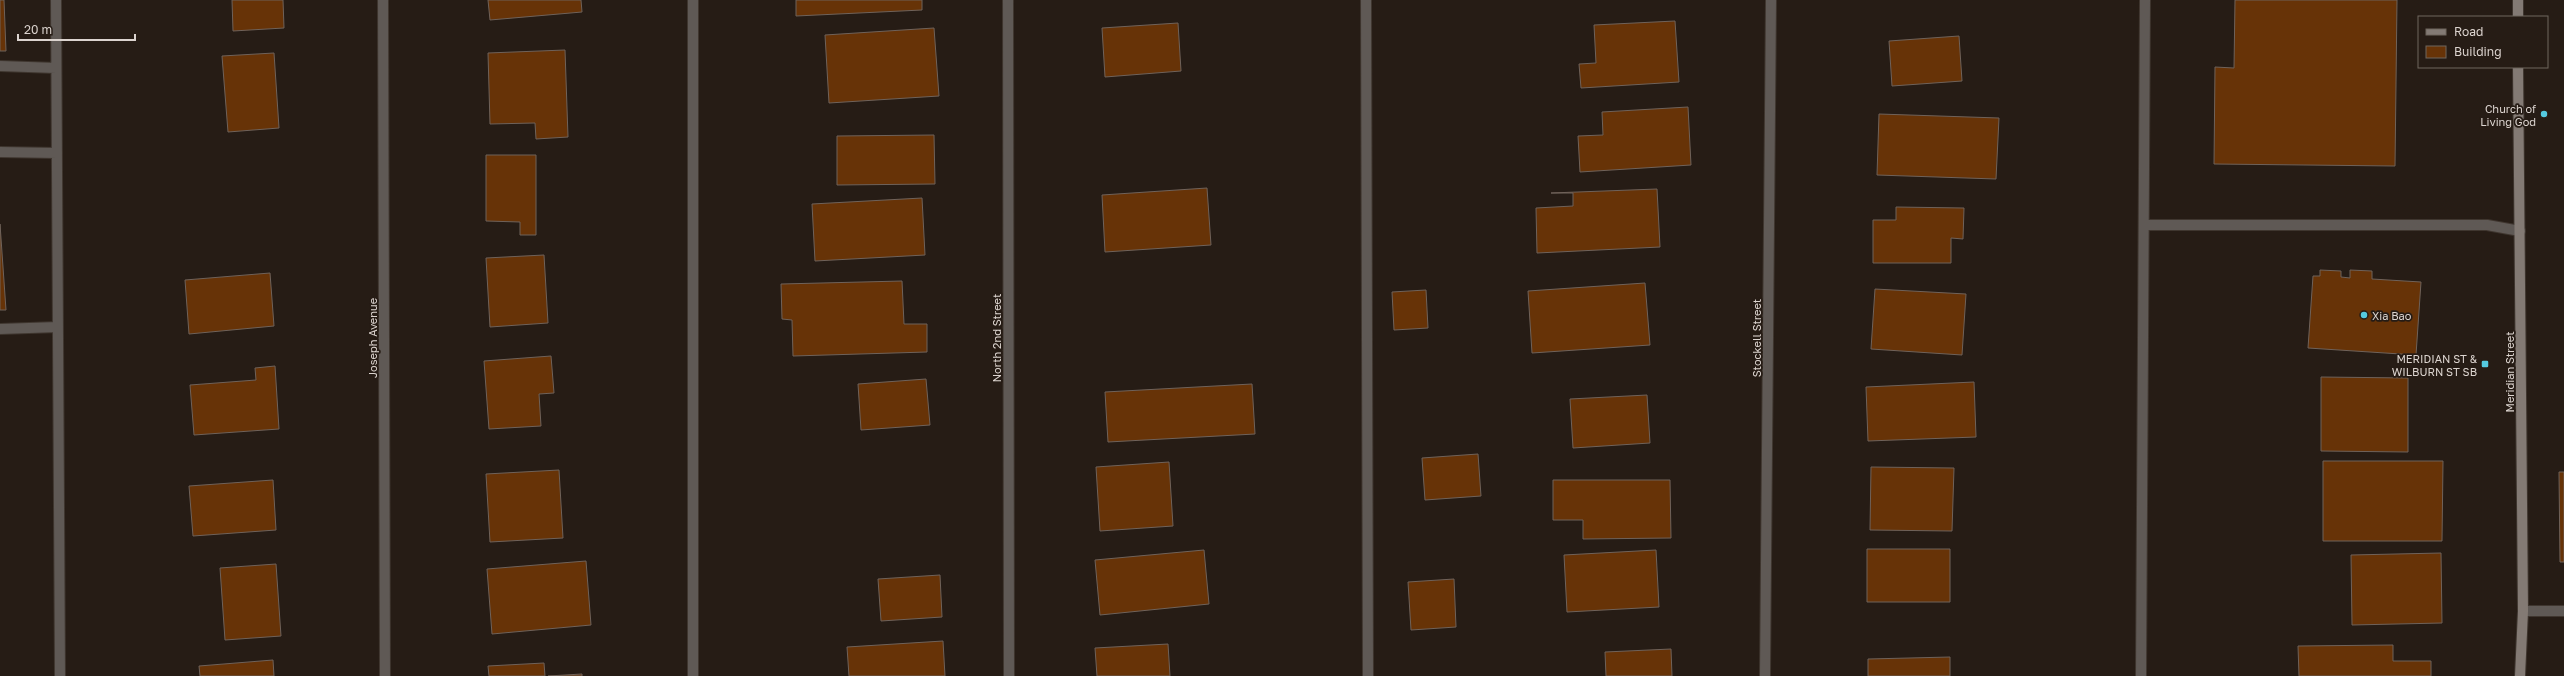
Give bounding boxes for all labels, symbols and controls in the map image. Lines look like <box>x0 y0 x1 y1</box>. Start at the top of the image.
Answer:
scale bar <box>18 16 135 42</box>
legend <box>2418 16 2548 68</box>
text: 20 m <box>24 22 52 37</box>
text: Road <box>2454 24 2483 39</box>
text: Building <box>2454 44 2502 59</box>
place label: Church of Living God <box>2480 102 2536 128</box>
marker: Church of Living God <box>2539 109 2549 119</box>
street label: North 2nd Street <box>990 294 1003 382</box>
street label: Joseph Avenue <box>366 298 379 378</box>
street label: Stockell Street <box>1750 299 1763 377</box>
place label: Xia Bao <box>2372 309 2412 322</box>
marker: Xia Bao <box>2359 310 2369 320</box>
street label: Meridian Street <box>2503 331 2516 413</box>
place label: MERIDIAN ST & WILBURN ST SB <box>2392 352 2478 378</box>
marker: MERIDIAN ST & WILBURN ST SB <box>2480 359 2490 369</box>

